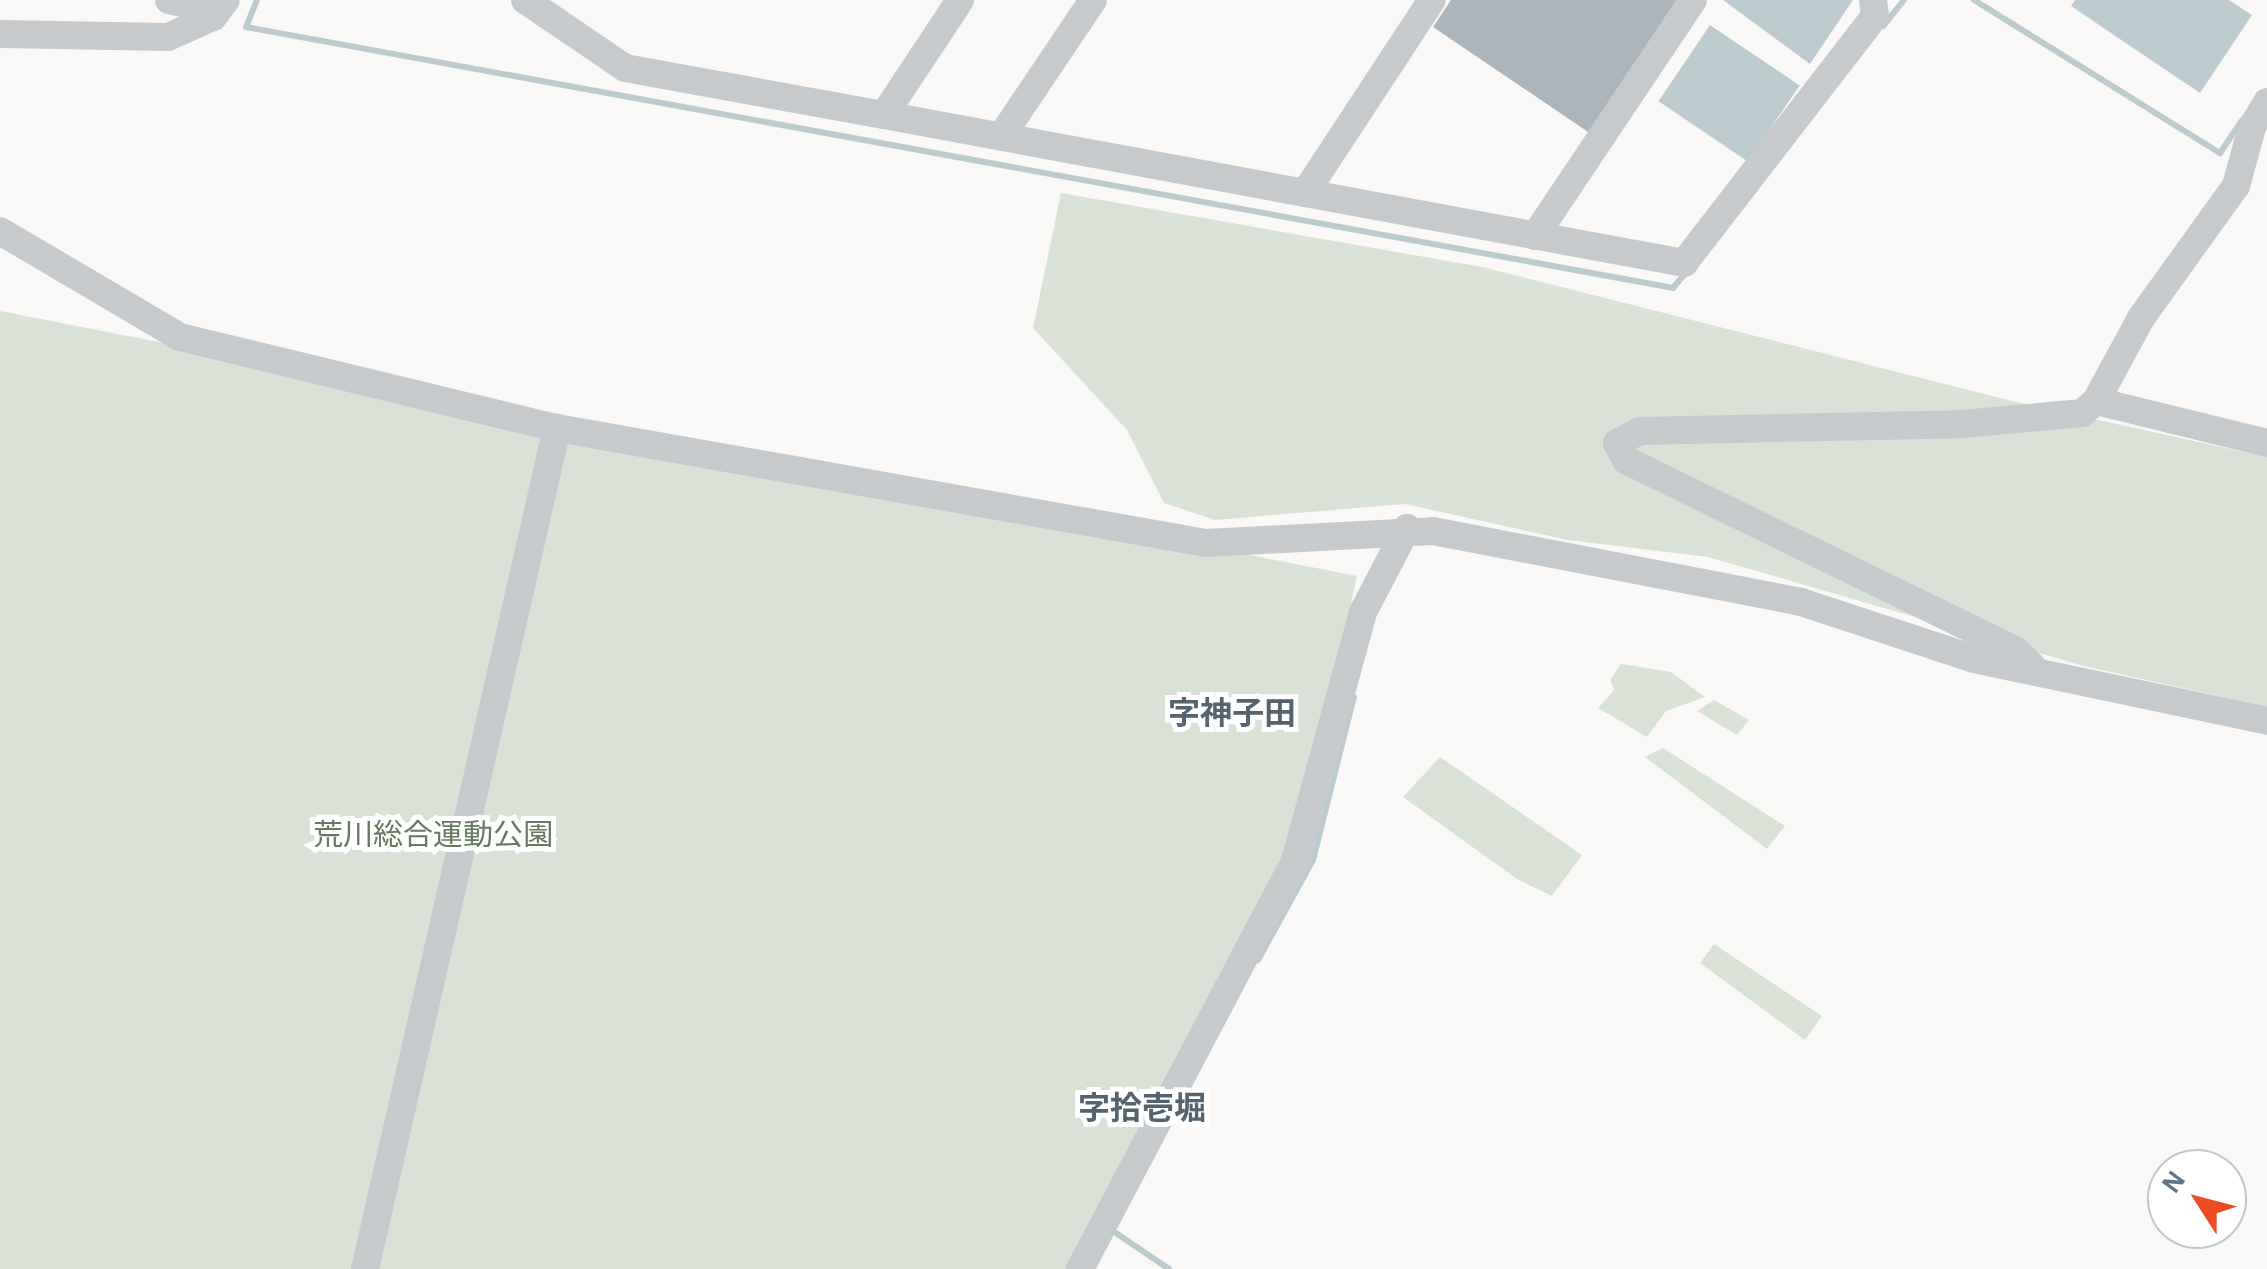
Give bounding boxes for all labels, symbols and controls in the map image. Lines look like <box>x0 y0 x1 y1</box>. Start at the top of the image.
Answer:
district label: 字神子田 <box>1168 695 1296 733</box>
park label: 荒川総合運動公園 <box>313 818 553 854</box>
district label: 字拾壱堀 <box>1078 1090 1206 1128</box>
north arrow <box>2147 1149 2247 1249</box>
text: N <box>2157 1166 2191 1199</box>

